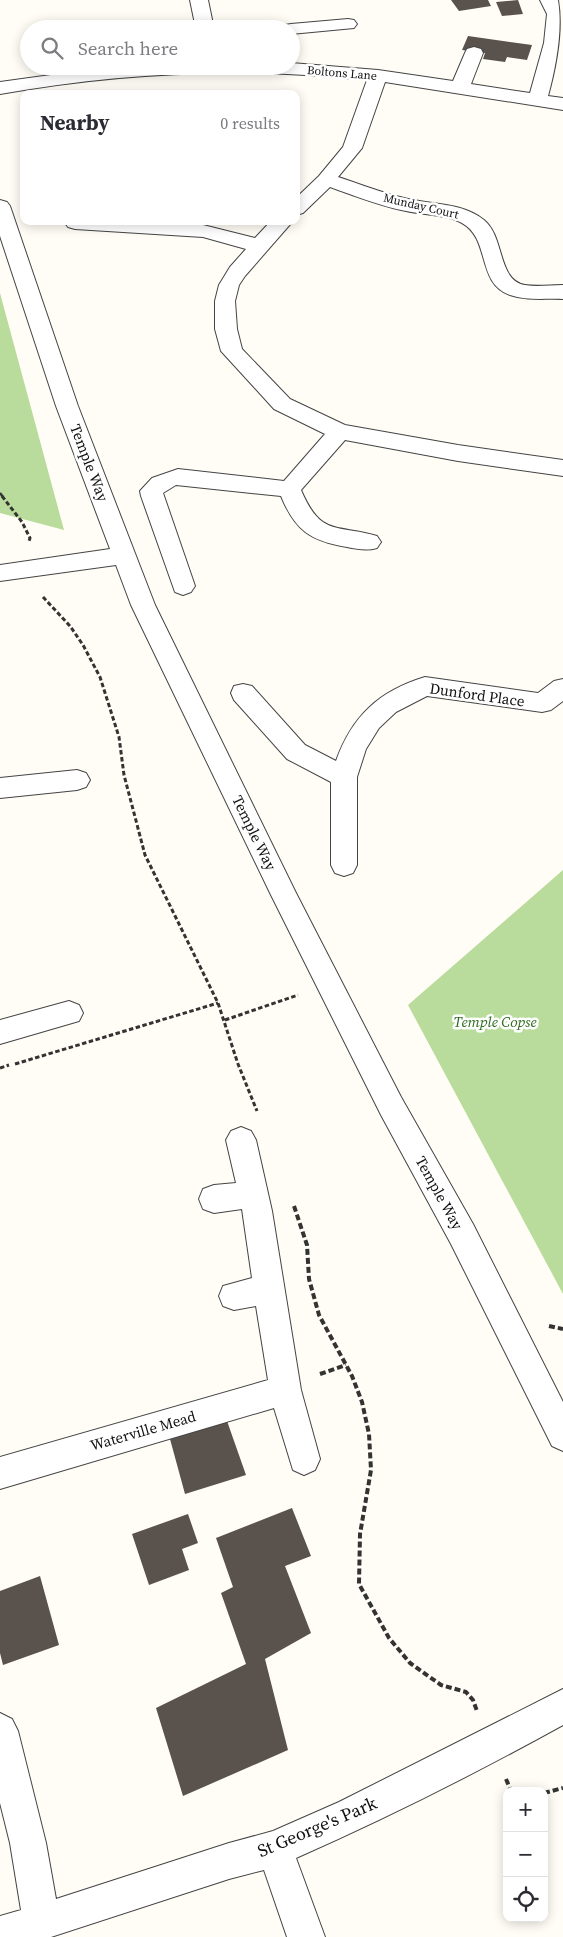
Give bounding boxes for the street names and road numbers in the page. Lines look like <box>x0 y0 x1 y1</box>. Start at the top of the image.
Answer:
street label: Boltons Lane <box>306 62 378 84</box>
street label: Munday Court <box>382 190 460 222</box>
street label: Temple Way <box>65 421 114 505</box>
street label: Dunford Place <box>428 677 526 712</box>
street label: Temple Way <box>227 792 282 874</box>
street label: Temple Way <box>411 1152 468 1234</box>
street label: Waterville Mead <box>88 1405 199 1456</box>
street label: St George's Park <box>253 1790 381 1863</box>

